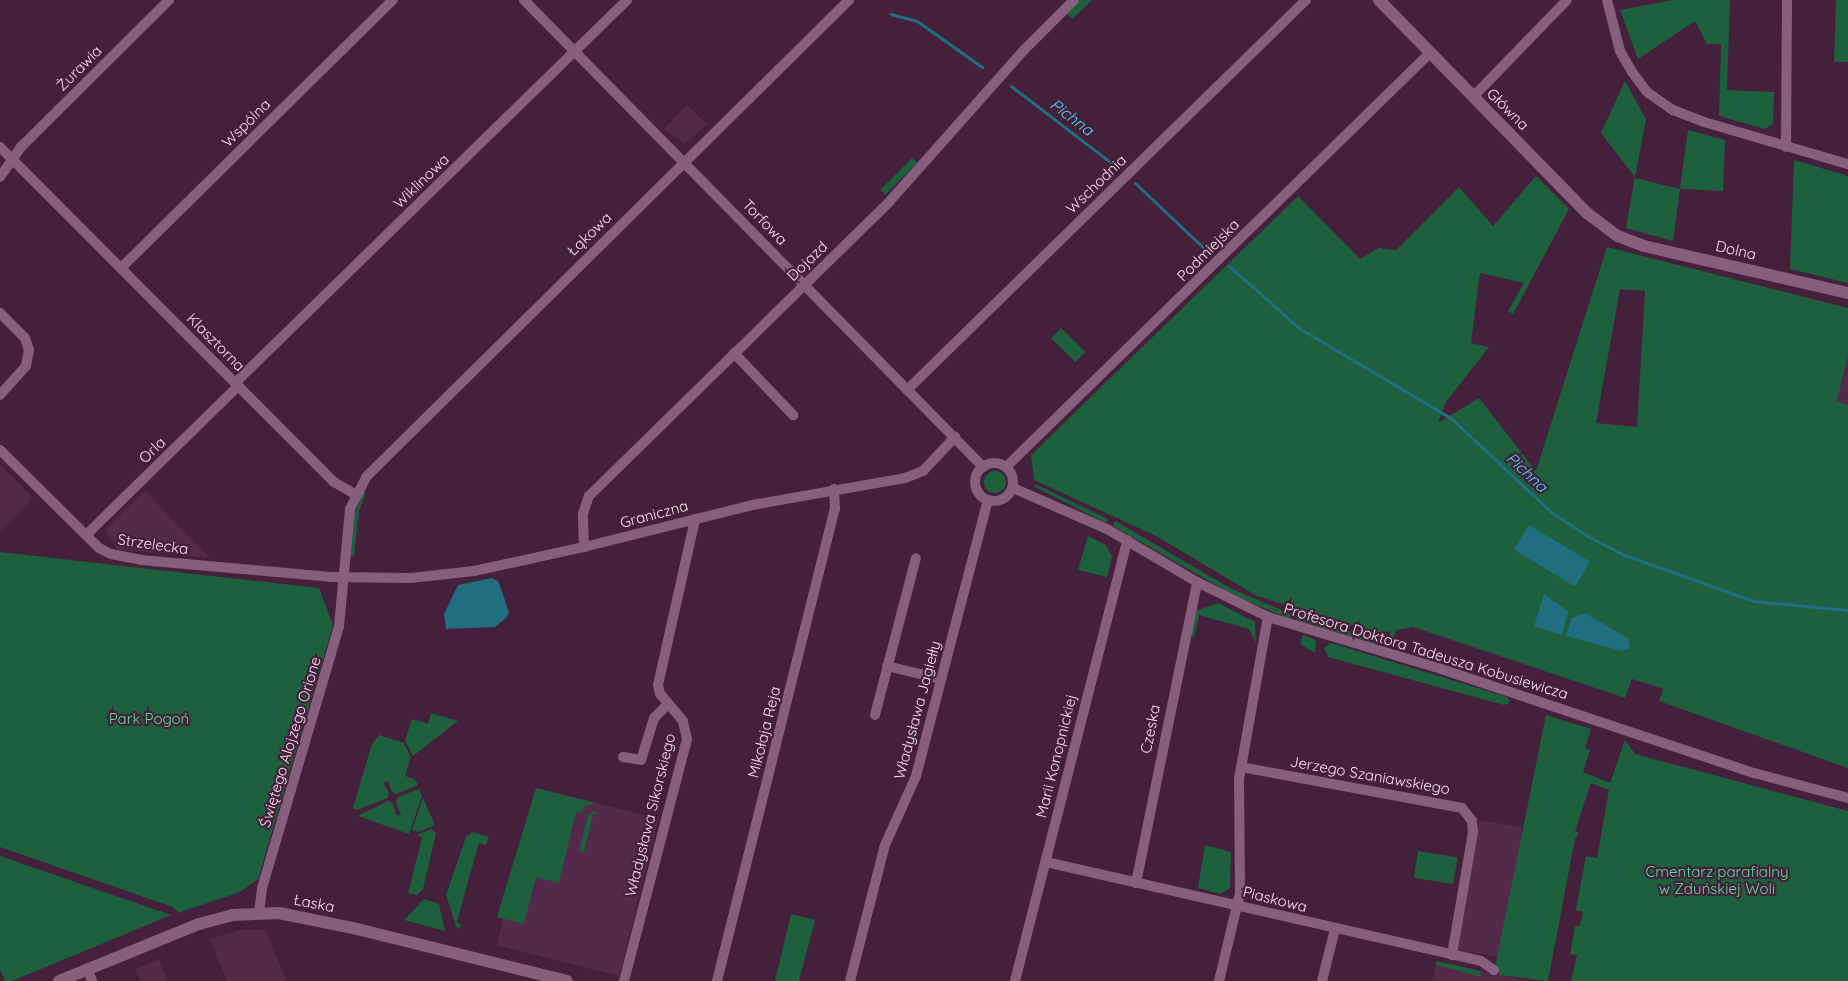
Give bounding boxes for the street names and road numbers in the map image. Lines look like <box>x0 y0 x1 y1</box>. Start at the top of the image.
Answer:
street label: Żurawia <box>53 42 105 94</box>
street label: Główna <box>1483 84 1533 134</box>
street label: Wspólna <box>218 95 274 151</box>
street label: Wiklinowa <box>389 150 453 212</box>
street label: Wschodnia <box>1062 151 1130 217</box>
street label: Torfowa <box>739 195 791 249</box>
street label: Łąkowa <box>563 208 615 260</box>
street label: Podmiejska <box>1173 215 1243 285</box>
street label: Dojazd <box>783 237 831 285</box>
street label: Dolna <box>1714 237 1758 263</box>
street label: Klasztorna <box>183 309 249 375</box>
street label: Orla <box>135 433 169 467</box>
street label: Graniczna <box>618 496 690 532</box>
street label: Strzelecka <box>116 530 190 558</box>
street label: Profesora Doktora Tadeusza Kobusiewicza <box>1282 599 1570 703</box>
street label: Władysława Jagiełły <box>890 639 944 781</box>
street label: Świętego Alojzego Orione <box>255 655 325 829</box>
street label: Mikołaja Reja <box>744 684 784 780</box>
street label: Marii Konopnickiej <box>1032 692 1080 820</box>
street label: Czeska <box>1136 703 1164 755</box>
street label: Władysława Sikorskiego <box>621 732 679 898</box>
street label: Jerzego Szaniawskiego <box>1289 752 1451 798</box>
street label: Piaskowa <box>1241 882 1309 916</box>
street label: Łaska <box>292 890 336 916</box>

